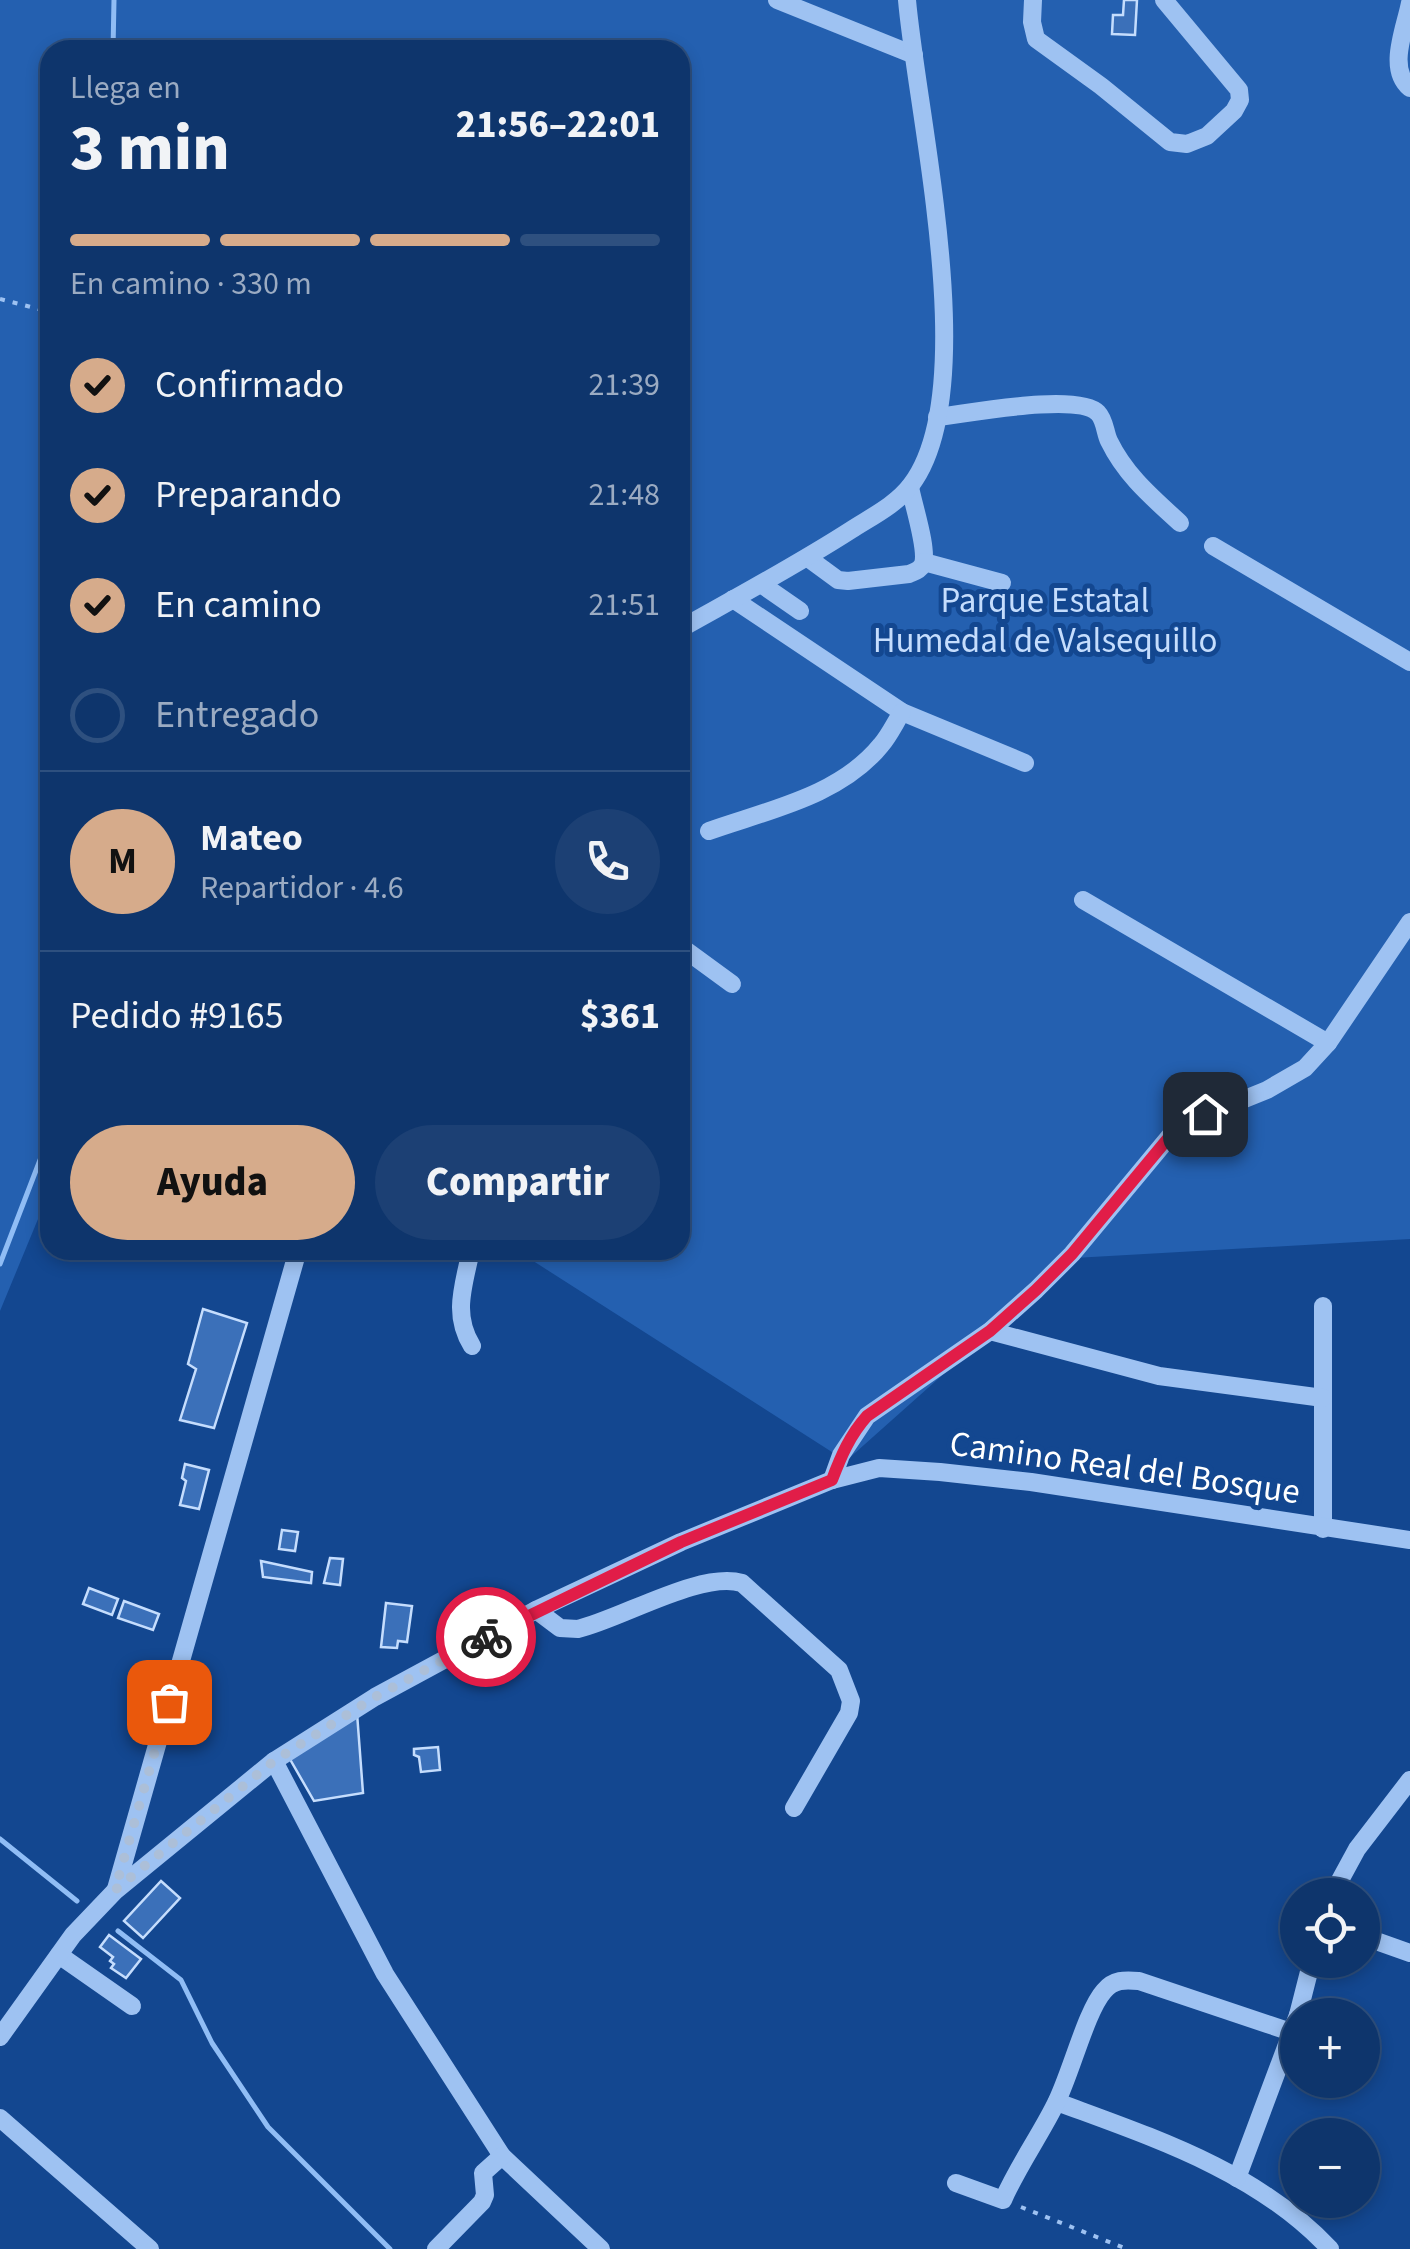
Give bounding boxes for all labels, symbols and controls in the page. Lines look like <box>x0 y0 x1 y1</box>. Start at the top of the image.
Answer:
text: Llega en <box>70 65 181 111</box>
text: 21:56–22:01 <box>456 98 660 152</box>
text: 3 min <box>70 102 230 195</box>
text: En camino · 330 m <box>70 261 312 307</box>
icon: check <box>70 358 125 413</box>
text: Confirmado <box>155 358 344 412</box>
text: 21:39 <box>588 362 660 408</box>
icon: check <box>70 468 125 523</box>
text: Preparando <box>155 468 342 522</box>
text: 21:48 <box>588 472 660 518</box>
park label: Parque Estatal Humedal de Valsequillo <box>873 576 1217 666</box>
icon: check <box>70 578 125 633</box>
text: En camino <box>155 578 322 632</box>
text: 21:51 <box>588 582 660 628</box>
text: Entregado <box>155 688 319 742</box>
button: phone <box>555 809 660 914</box>
text: Mateo <box>200 811 303 865</box>
text: M <box>108 834 137 888</box>
text: Repartidor · 4.6 <box>200 865 404 911</box>
text: Pedido #9165 <box>70 989 284 1043</box>
text: $361 <box>580 989 660 1043</box>
pin <box>1163 1072 1248 1157</box>
icon: home <box>1178 1087 1233 1142</box>
button: Ayuda <box>70 1125 355 1240</box>
button: Compartir <box>375 1125 660 1240</box>
street label: Camino Real del Bosque <box>947 1419 1303 1517</box>
courier <box>436 1587 536 1687</box>
icon: bike <box>459 1610 514 1665</box>
pin <box>127 1660 212 1745</box>
icon: bag <box>142 1675 197 1730</box>
map controls <box>1280 1878 1380 2218</box>
button: locate <box>1280 1878 1380 1978</box>
button: + <box>1280 1998 1380 2098</box>
button: − <box>1280 2118 1380 2218</box>

